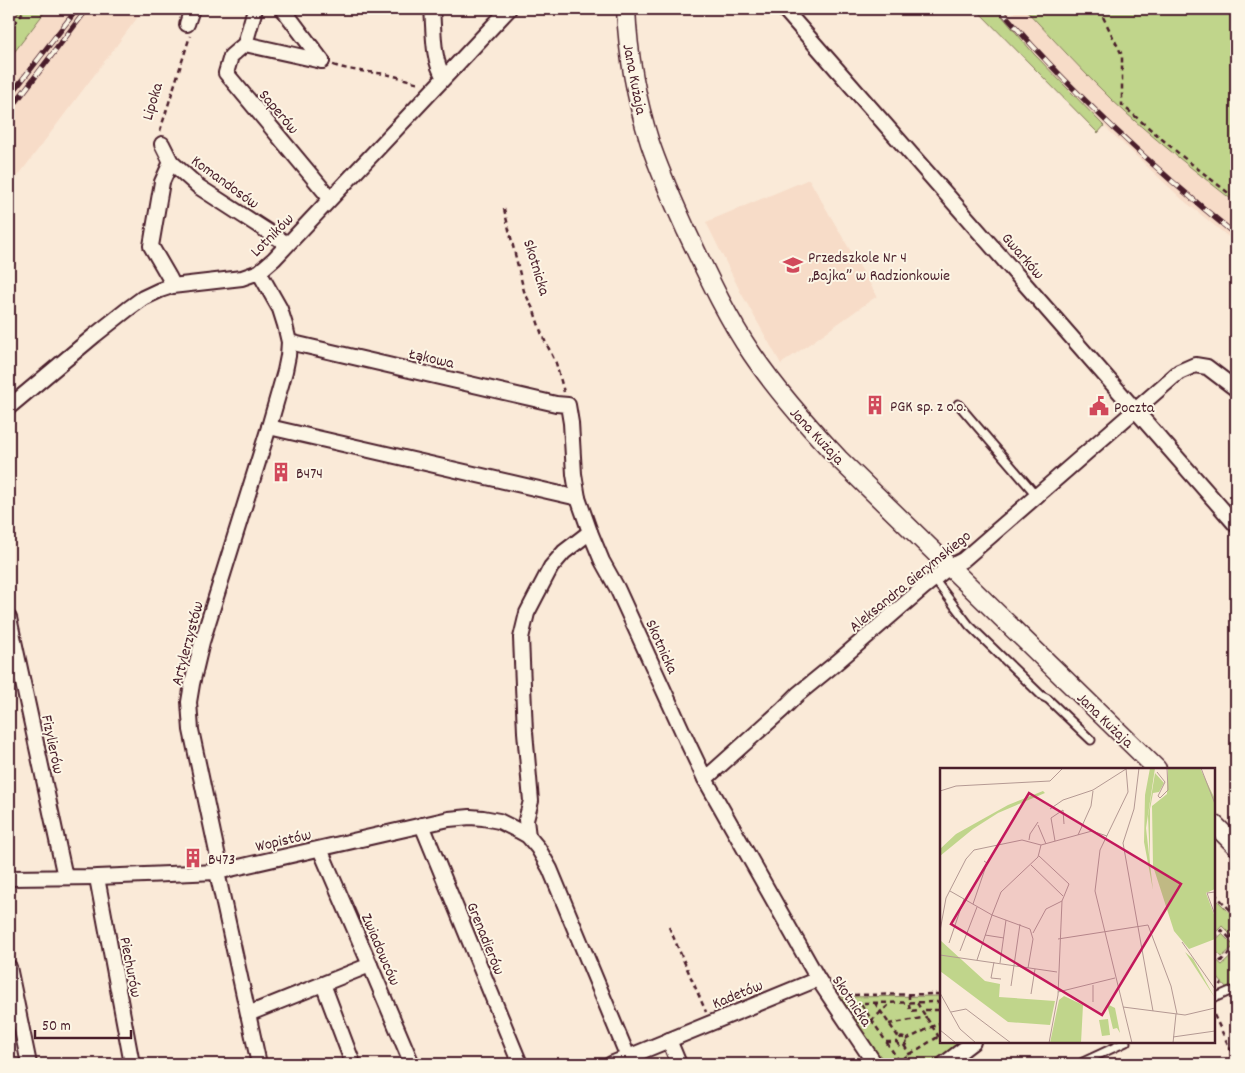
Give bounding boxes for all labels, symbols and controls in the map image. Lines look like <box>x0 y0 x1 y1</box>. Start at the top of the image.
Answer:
street label: Jana Kużaja <box>615 42 652 117</box>
street label: Lipoka <box>137 80 170 123</box>
street label: Saperów <box>252 85 304 140</box>
street label: Komandosów <box>186 150 263 216</box>
street label: Lotników <box>246 209 300 263</box>
street label: Gwarków <box>995 228 1049 285</box>
street label: Skotnicka <box>516 237 555 299</box>
place label: Przedszkole Nr 4 „Bajka” w Radzionkowie <box>808 247 950 288</box>
school or university icon: Przedszkole Nr 4 „Bajka” w Radzionkowie <box>782 254 804 276</box>
street label: Łąkowa <box>406 343 457 376</box>
building icon: PGK sp. z o.o. <box>864 394 886 416</box>
public building icon: Poczta <box>1088 395 1110 417</box>
place label: PGK sp. z o.o. <box>890 396 966 419</box>
place label: Poczta <box>1114 397 1155 420</box>
street label: Jana Kużaja <box>783 403 849 471</box>
building icon: B474 <box>270 461 292 483</box>
place label: B474 <box>296 463 323 486</box>
street label: Aleksandra Gierymskiego <box>845 525 977 638</box>
street label: Artylerzystów <box>166 599 211 688</box>
street label: Skotnicka <box>639 616 683 678</box>
street label: Jana Kużaja <box>1071 688 1138 754</box>
street label: Fizylierów <box>34 713 69 776</box>
inset map <box>940 768 1215 1043</box>
street label: Wopistów <box>253 824 314 859</box>
building icon: B473 <box>182 847 204 869</box>
place label: B473 <box>208 849 235 872</box>
street label: Grenadierów <box>460 899 510 979</box>
street label: Zwiadowców <box>354 910 405 990</box>
street label: Piechurów <box>112 935 147 1000</box>
street label: Skotnicka <box>825 971 877 1032</box>
street label: Kadetów <box>709 975 767 1016</box>
scale bar <box>35 1008 131 1040</box>
text: 50 m <box>42 1016 71 1038</box>

